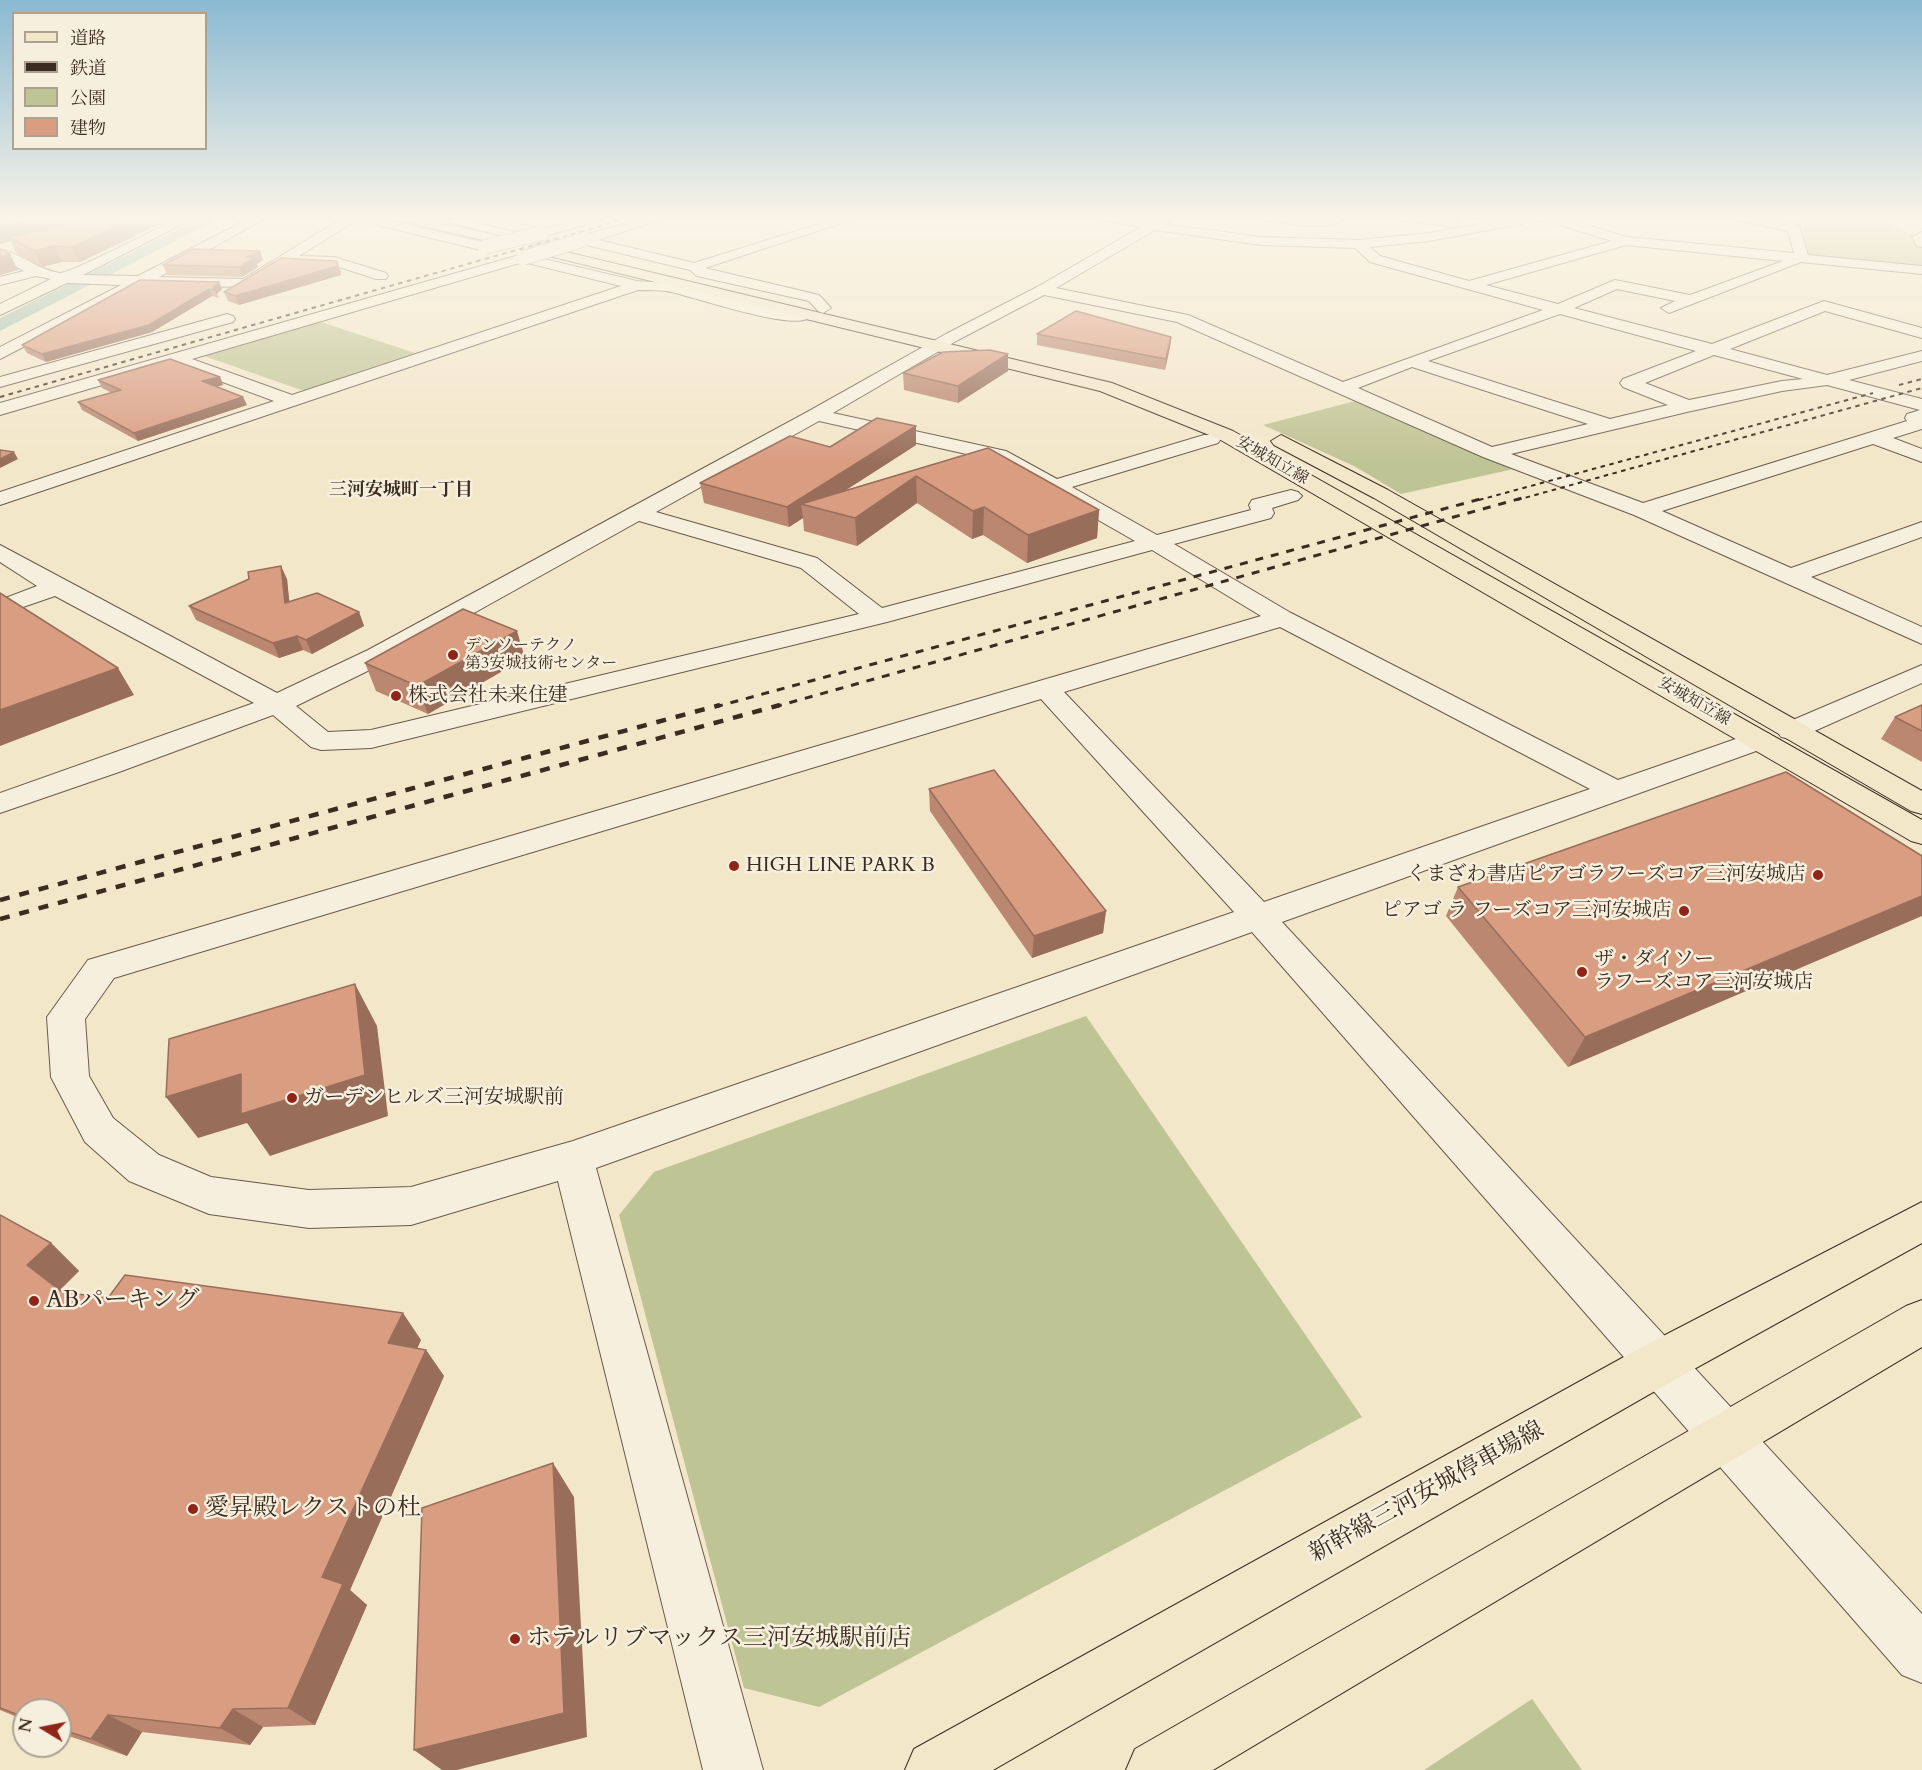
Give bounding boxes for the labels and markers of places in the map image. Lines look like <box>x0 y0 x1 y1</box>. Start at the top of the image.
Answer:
place label: デンソーテクノ 第3安城技術センター <box>465 636 617 674</box>
marker: デンソーテクノ 第3安城技術センター <box>446 648 460 662</box>
place label: 株式会社未来住建 <box>408 684 568 708</box>
marker: 株式会社未来住建 <box>389 689 403 703</box>
place label: HIGH LINE PARK B <box>746 854 935 878</box>
marker: HIGH LINE PARK B <box>727 859 741 873</box>
place label: くまざわ書店ピアゴラフーズコア三河安城店 <box>1407 863 1806 887</box>
marker: くまざわ書店ピアゴラフーズコア三河安城店 <box>1811 868 1825 882</box>
place label: ピアゴ ラ フーズコア三河安城店 <box>1382 899 1672 923</box>
marker: ピアゴ ラ フーズコア三河安城店 <box>1677 904 1691 918</box>
place label: ザ・ダイソー ラフーズコア三河安城店 <box>1594 948 1813 995</box>
marker: ザ・ダイソー ラフーズコア三河安城店 <box>1575 965 1589 979</box>
place label: ガーデンヒルズ三河安城駅前 <box>304 1086 564 1110</box>
marker: ガーデンヒルズ三河安城駅前 <box>285 1091 299 1105</box>
place label: ABパーキング <box>46 1287 199 1315</box>
marker: ABパーキング <box>27 1294 41 1308</box>
place label: 愛昇殿レクストの杜 <box>205 1495 421 1523</box>
marker: 愛昇殿レクストの杜 <box>186 1502 200 1516</box>
place label: ホテルリブマックス三河安城駅前店 <box>527 1625 911 1653</box>
marker: ホテルリブマックス三河安城駅前店 <box>508 1632 522 1646</box>

